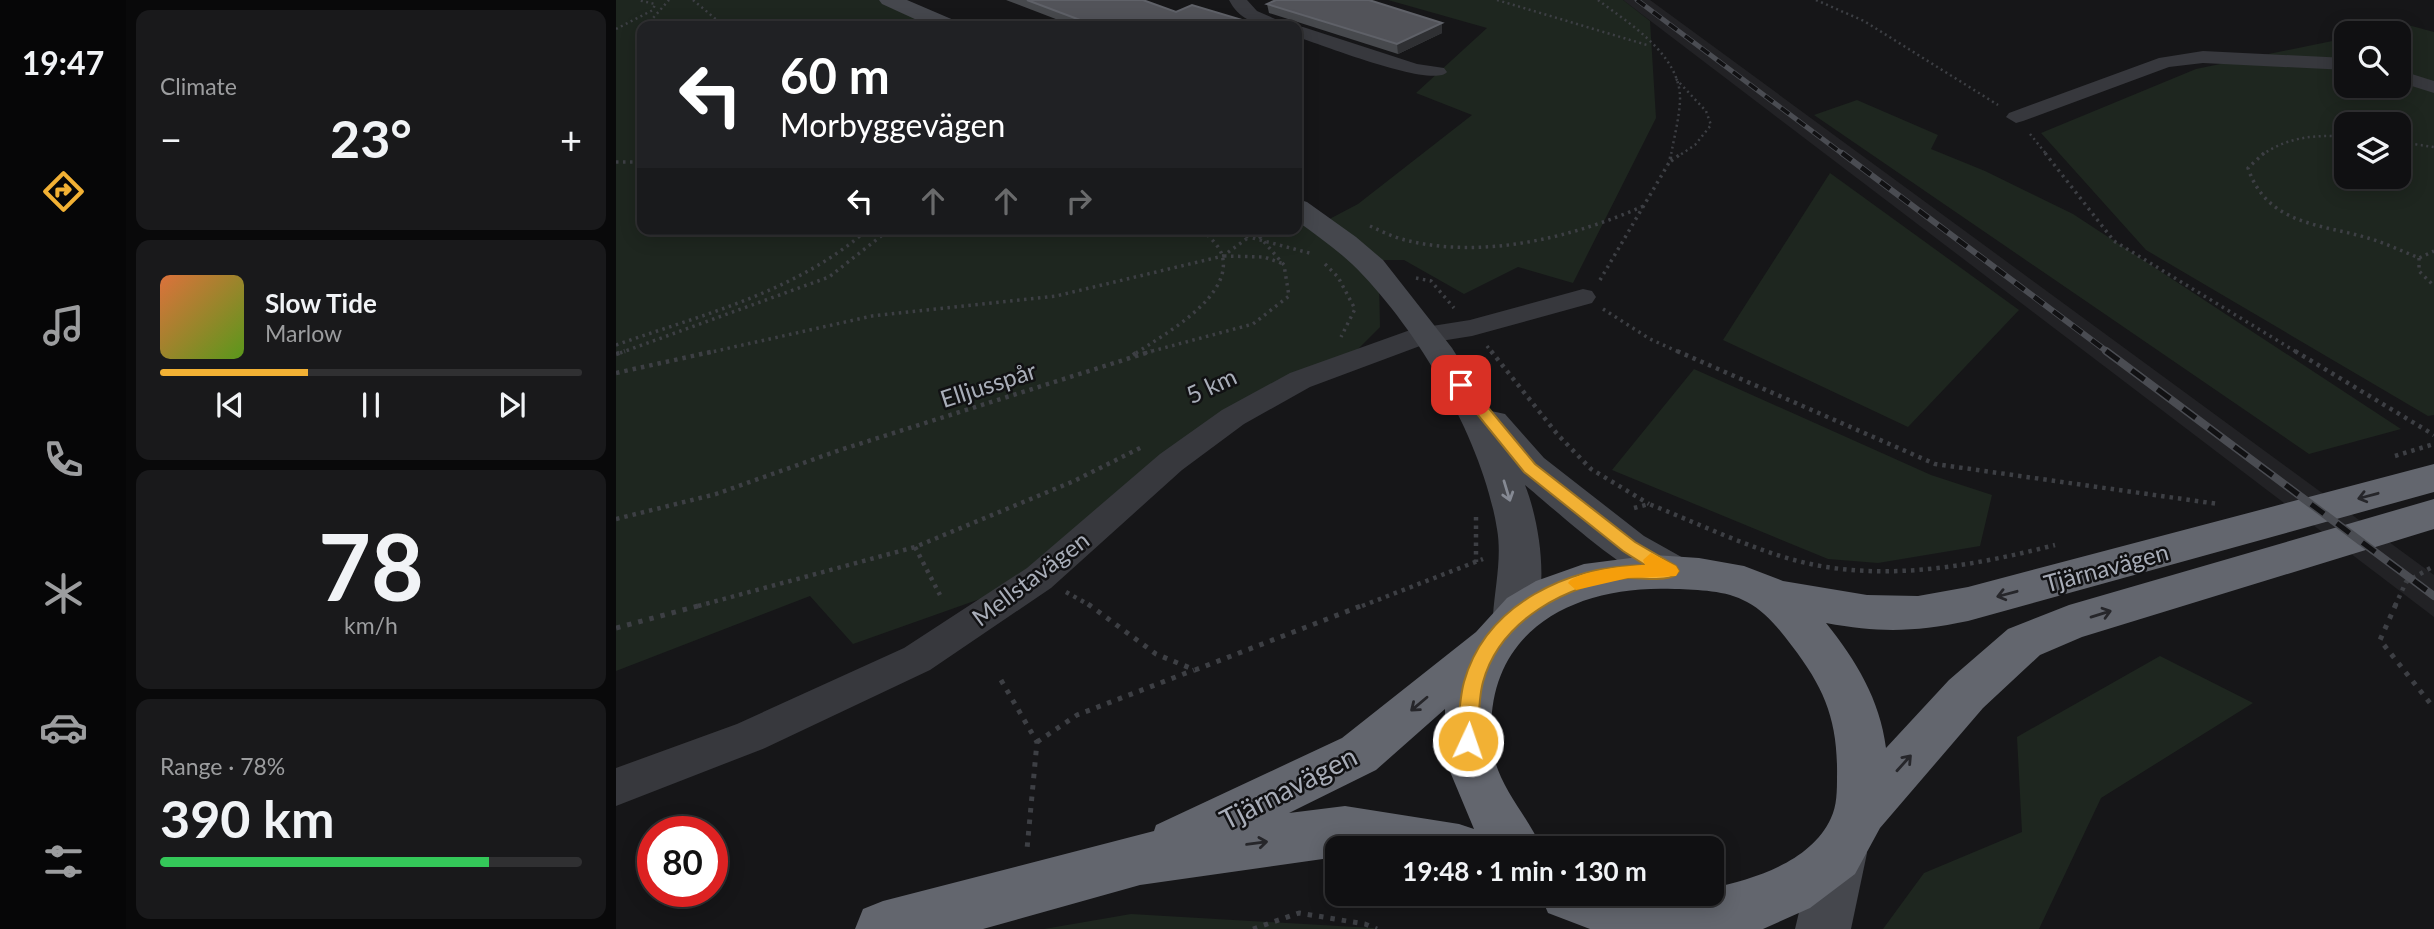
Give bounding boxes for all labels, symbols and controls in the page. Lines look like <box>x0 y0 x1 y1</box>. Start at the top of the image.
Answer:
map controls <box>2334 21 2411 189</box>
button: search <box>2334 21 2411 98</box>
text: 19:47 <box>22 43 104 82</box>
text: 60 m <box>780 46 890 104</box>
icon: left <box>665 49 756 140</box>
text: Climate <box>160 72 237 100</box>
text: Morbyggevägen <box>780 105 1005 144</box>
text: 23° <box>330 107 412 169</box>
button: layers <box>2334 112 2411 189</box>
text: − <box>160 116 182 162</box>
text: + <box>560 116 582 162</box>
icon: directions <box>39 167 88 216</box>
icon: left <box>841 182 879 220</box>
icon: ahead <box>914 182 952 220</box>
icon: ahead <box>987 182 1025 220</box>
icon: right <box>1060 182 1098 220</box>
text: Slow Tide <box>265 287 377 319</box>
icon: music <box>39 301 88 350</box>
text: Marlow <box>265 319 342 347</box>
street label: Elljusspår <box>936 355 1040 413</box>
pin <box>1431 355 1491 415</box>
street label: 5 km <box>1181 361 1241 409</box>
icon: arrive <box>1442 366 1480 404</box>
icon: previous <box>211 386 249 424</box>
icon: pause <box>352 386 390 424</box>
icon: next <box>493 386 531 424</box>
icon: phone <box>39 435 88 484</box>
one-way arrow <box>1501 480 1514 502</box>
one-way arrow <box>2357 490 2380 503</box>
text: 78 <box>318 511 424 620</box>
street label: Mellstavägen <box>966 525 1094 631</box>
street label: Tjärnavägen <box>2040 536 2172 598</box>
icon: climate <box>39 569 88 618</box>
one-way arrow <box>1996 588 2019 601</box>
one-way arrow <box>2089 607 2111 619</box>
text: km/h <box>344 611 398 639</box>
one-way arrow <box>1410 696 1428 712</box>
icon: car <box>39 703 88 752</box>
position arrow <box>1431 704 1505 778</box>
street label: Tjärnavägen <box>1214 738 1362 836</box>
text: Range · 78% <box>160 752 285 780</box>
one-way arrow <box>1896 755 1913 772</box>
text: 390 km <box>160 787 334 849</box>
speed limit sign: 80 <box>637 816 728 907</box>
one-way arrow <box>1245 836 1267 849</box>
icon: filters <box>39 837 88 886</box>
text: 19:48 · 1 min · 130 m <box>1402 855 1647 887</box>

